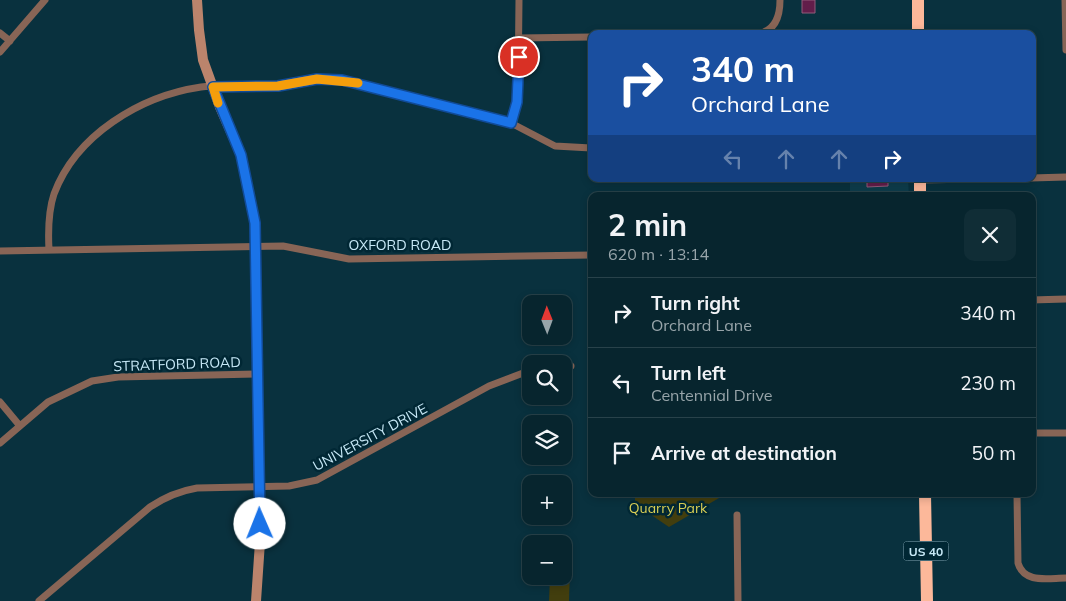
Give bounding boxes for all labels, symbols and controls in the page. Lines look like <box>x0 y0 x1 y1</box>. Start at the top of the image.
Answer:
pin <box>498 36 540 78</box>
icon: arrive <box>505 43 533 71</box>
text: 340 m <box>691 47 795 91</box>
icon: right <box>608 50 673 115</box>
text: Orchard Lane <box>691 90 830 118</box>
icon: left <box>719 145 747 173</box>
icon: ahead <box>772 145 800 173</box>
icon: ahead <box>825 145 853 173</box>
icon: right <box>878 145 906 173</box>
text: 2 min <box>608 206 687 244</box>
button: close <box>964 209 1016 261</box>
street label: OXFORD ROAD <box>349 236 451 254</box>
text: 620 m · 13:14 <box>608 244 709 264</box>
text: Turn right <box>651 291 740 315</box>
north arrow <box>522 295 572 345</box>
map controls <box>522 295 572 585</box>
icon: right <box>608 299 636 327</box>
text: 340 m <box>960 301 1016 325</box>
text: Orchard Lane <box>651 315 752 335</box>
street label: STRATFORD ROAD <box>113 353 241 375</box>
button: search <box>522 355 572 405</box>
text: Turn left <box>651 361 726 385</box>
icon: left <box>608 369 636 397</box>
text: 230 m <box>960 371 1016 395</box>
text: Centennial Drive <box>651 385 772 405</box>
street label: UNIVERSITY DRIVE <box>310 399 430 475</box>
button: layers <box>522 415 572 465</box>
icon: arrive <box>608 439 636 467</box>
text: Arrive at destination <box>651 441 837 465</box>
text: 50 m <box>972 441 1016 465</box>
button: + <box>522 475 572 525</box>
position arrow <box>233 497 285 549</box>
park label: Quarry Park <box>629 499 708 517</box>
button: − <box>522 535 572 585</box>
road number: US 40 <box>904 542 948 560</box>

